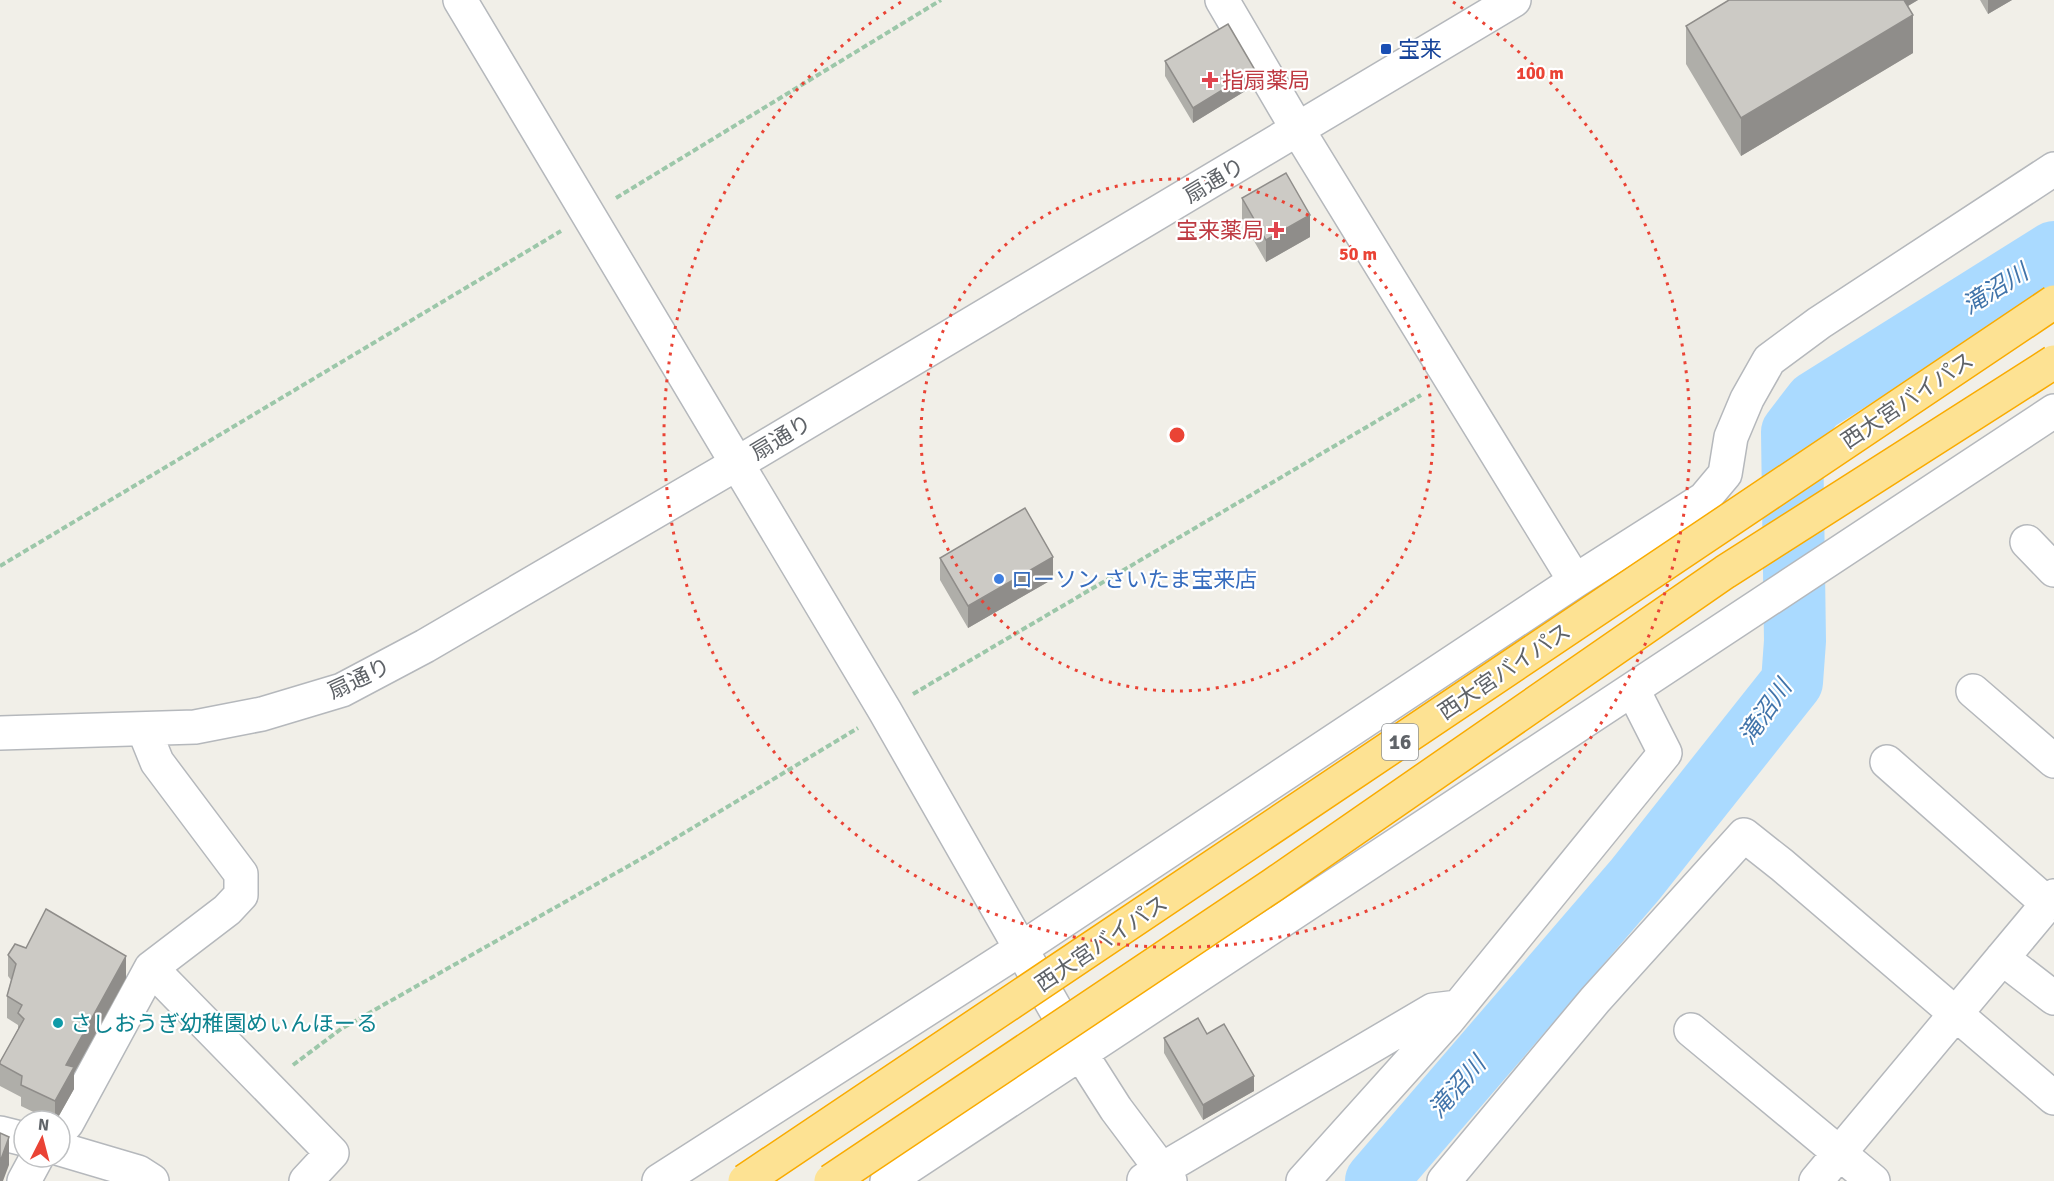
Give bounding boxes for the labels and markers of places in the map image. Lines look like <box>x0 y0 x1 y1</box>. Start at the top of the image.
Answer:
place label: 宝来 <box>1398 36 1442 63</box>
marker: 宝来 <box>1379 42 1393 56</box>
place label: 指扇薬局 <box>1222 67 1310 94</box>
marker: 指扇薬局 <box>1203 73 1217 87</box>
place label: 宝来薬局 <box>1176 217 1264 244</box>
marker: 宝来薬局 <box>1269 223 1283 237</box>
centre of rings <box>1167 425 1187 445</box>
place label: ローソン さいたま宝来店 <box>1011 566 1257 593</box>
marker: ローソン さいたま宝来店 <box>992 572 1006 586</box>
place label: さしおうぎ幼稚園めぃんほーる <box>70 1010 378 1037</box>
marker: さしおうぎ幼稚園めぃんほーる <box>51 1016 65 1030</box>

